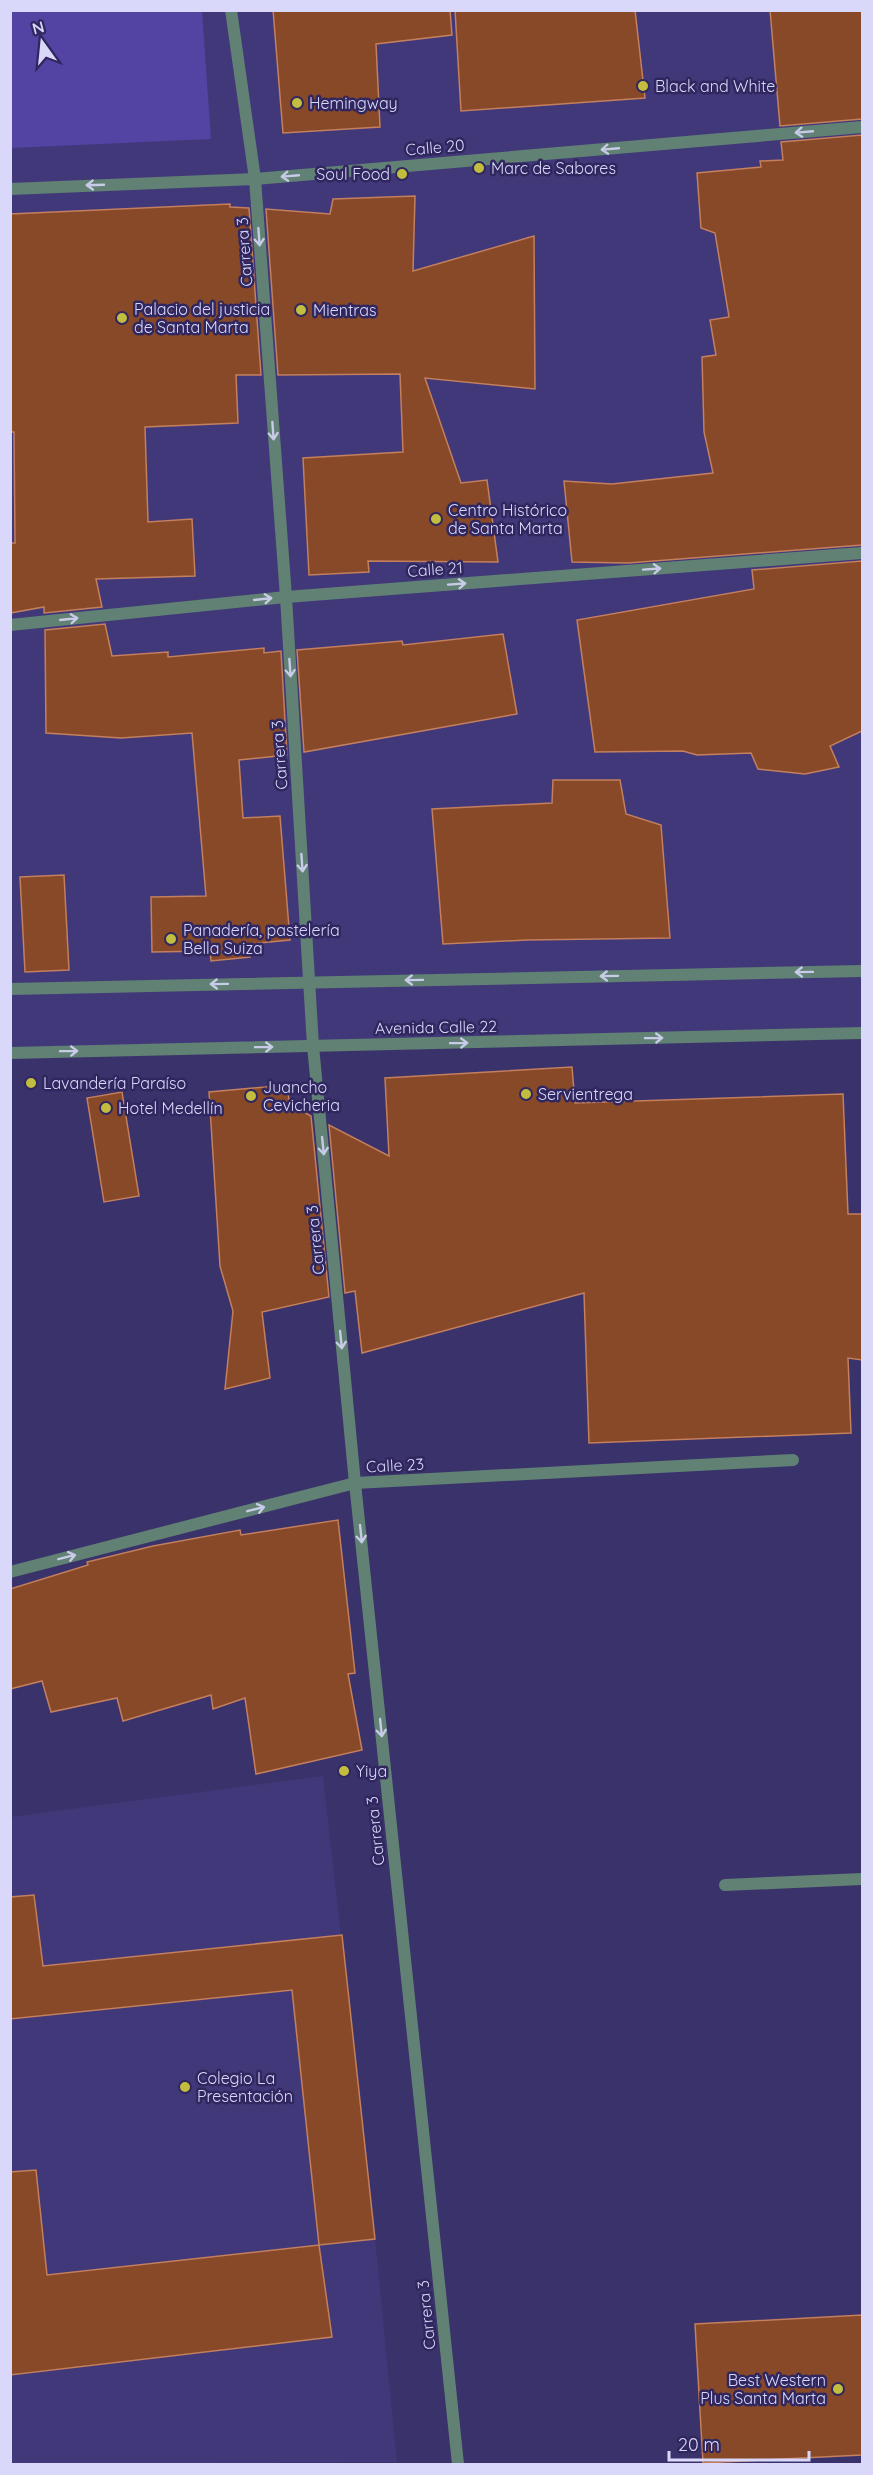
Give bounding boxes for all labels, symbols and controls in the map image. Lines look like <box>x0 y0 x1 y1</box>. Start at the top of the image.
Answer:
north arrow <box>12 12 72 72</box>
text: N <box>30 16 46 39</box>
place label: Black and White <box>655 76 775 96</box>
marker: Black and White <box>636 79 650 93</box>
place label: Hemingway <box>309 93 398 113</box>
marker: Hemingway <box>290 96 304 110</box>
one-way arrow <box>795 127 815 138</box>
street label: Calle 20 <box>405 134 465 160</box>
one-way arrow <box>600 144 620 155</box>
place label: Marc de Sabores <box>491 158 616 178</box>
marker: Marc de Sabores <box>472 161 486 175</box>
place label: Soul Food <box>316 164 390 184</box>
marker: Soul Food <box>395 167 409 181</box>
one-way arrow <box>281 171 300 182</box>
one-way arrow <box>86 180 106 191</box>
street label: Carrera 3 <box>232 217 256 287</box>
one-way arrow <box>254 227 265 246</box>
place label: Palacio del justicia de Santa Marta <box>134 299 270 337</box>
place label: Mientras <box>313 300 377 320</box>
marker: Mientras <box>294 303 308 317</box>
marker: Palacio del justicia de Santa Marta <box>115 311 129 325</box>
one-way arrow <box>268 421 279 441</box>
place label: Centro Histórico de Santa Marta <box>448 500 567 538</box>
marker: Centro Histórico de Santa Marta <box>429 512 443 526</box>
street label: Calle 21 <box>407 557 463 581</box>
one-way arrow <box>641 563 661 574</box>
one-way arrow <box>447 578 467 589</box>
one-way arrow <box>252 593 272 604</box>
one-way arrow <box>58 613 78 624</box>
one-way arrow <box>285 657 296 677</box>
street label: Carrera 3 <box>267 720 291 790</box>
one-way arrow <box>297 852 308 872</box>
place label: Panadería, pastelería Bella Suiza <box>183 920 340 958</box>
marker: Panadería, pastelería Bella Suiza <box>164 932 178 946</box>
one-way arrow <box>795 966 815 978</box>
one-way arrow <box>600 970 620 982</box>
one-way arrow <box>405 974 425 986</box>
one-way arrow <box>210 978 230 990</box>
street label: Avenida Calle 22 <box>375 1016 497 1038</box>
one-way arrow <box>643 1032 663 1044</box>
one-way arrow <box>448 1037 468 1048</box>
one-way arrow <box>253 1041 273 1053</box>
one-way arrow <box>58 1046 78 1057</box>
place label: Lavandería Paraíso <box>43 1073 186 1093</box>
marker: Lavandería Paraíso <box>24 1076 38 1090</box>
place label: Juancho Cevicheria <box>263 1077 340 1115</box>
place label: Servientrega <box>538 1084 633 1104</box>
marker: Servientrega <box>519 1087 533 1101</box>
marker: Juancho Cevicheria <box>244 1089 258 1103</box>
place label: Hotel Medellín <box>118 1098 223 1118</box>
marker: Hotel Medellín <box>99 1101 113 1115</box>
one-way arrow <box>318 1136 329 1155</box>
street label: Carrera 3 <box>301 1204 329 1276</box>
one-way arrow <box>336 1330 347 1350</box>
street label: Calle 23 <box>366 1453 424 1477</box>
one-way arrow <box>246 1502 265 1514</box>
one-way arrow <box>355 1524 366 1544</box>
one-way arrow <box>57 1551 76 1563</box>
one-way arrow <box>376 1718 387 1738</box>
place label: Yiya <box>356 1761 387 1781</box>
marker: Yiya <box>337 1764 351 1778</box>
street label: Carrera 3 <box>361 1795 389 1867</box>
place label: Colegio La Presentación <box>197 2068 293 2106</box>
marker: Colegio La Presentación <box>178 2080 192 2094</box>
street label: Carrera 3 <box>412 2279 440 2351</box>
place label: Best Western Plus Santa Marta <box>700 2370 826 2408</box>
marker: Best Western Plus Santa Marta <box>831 2382 845 2396</box>
scale bar <box>669 2424 808 2462</box>
text: 20 m <box>678 2433 720 2456</box>

